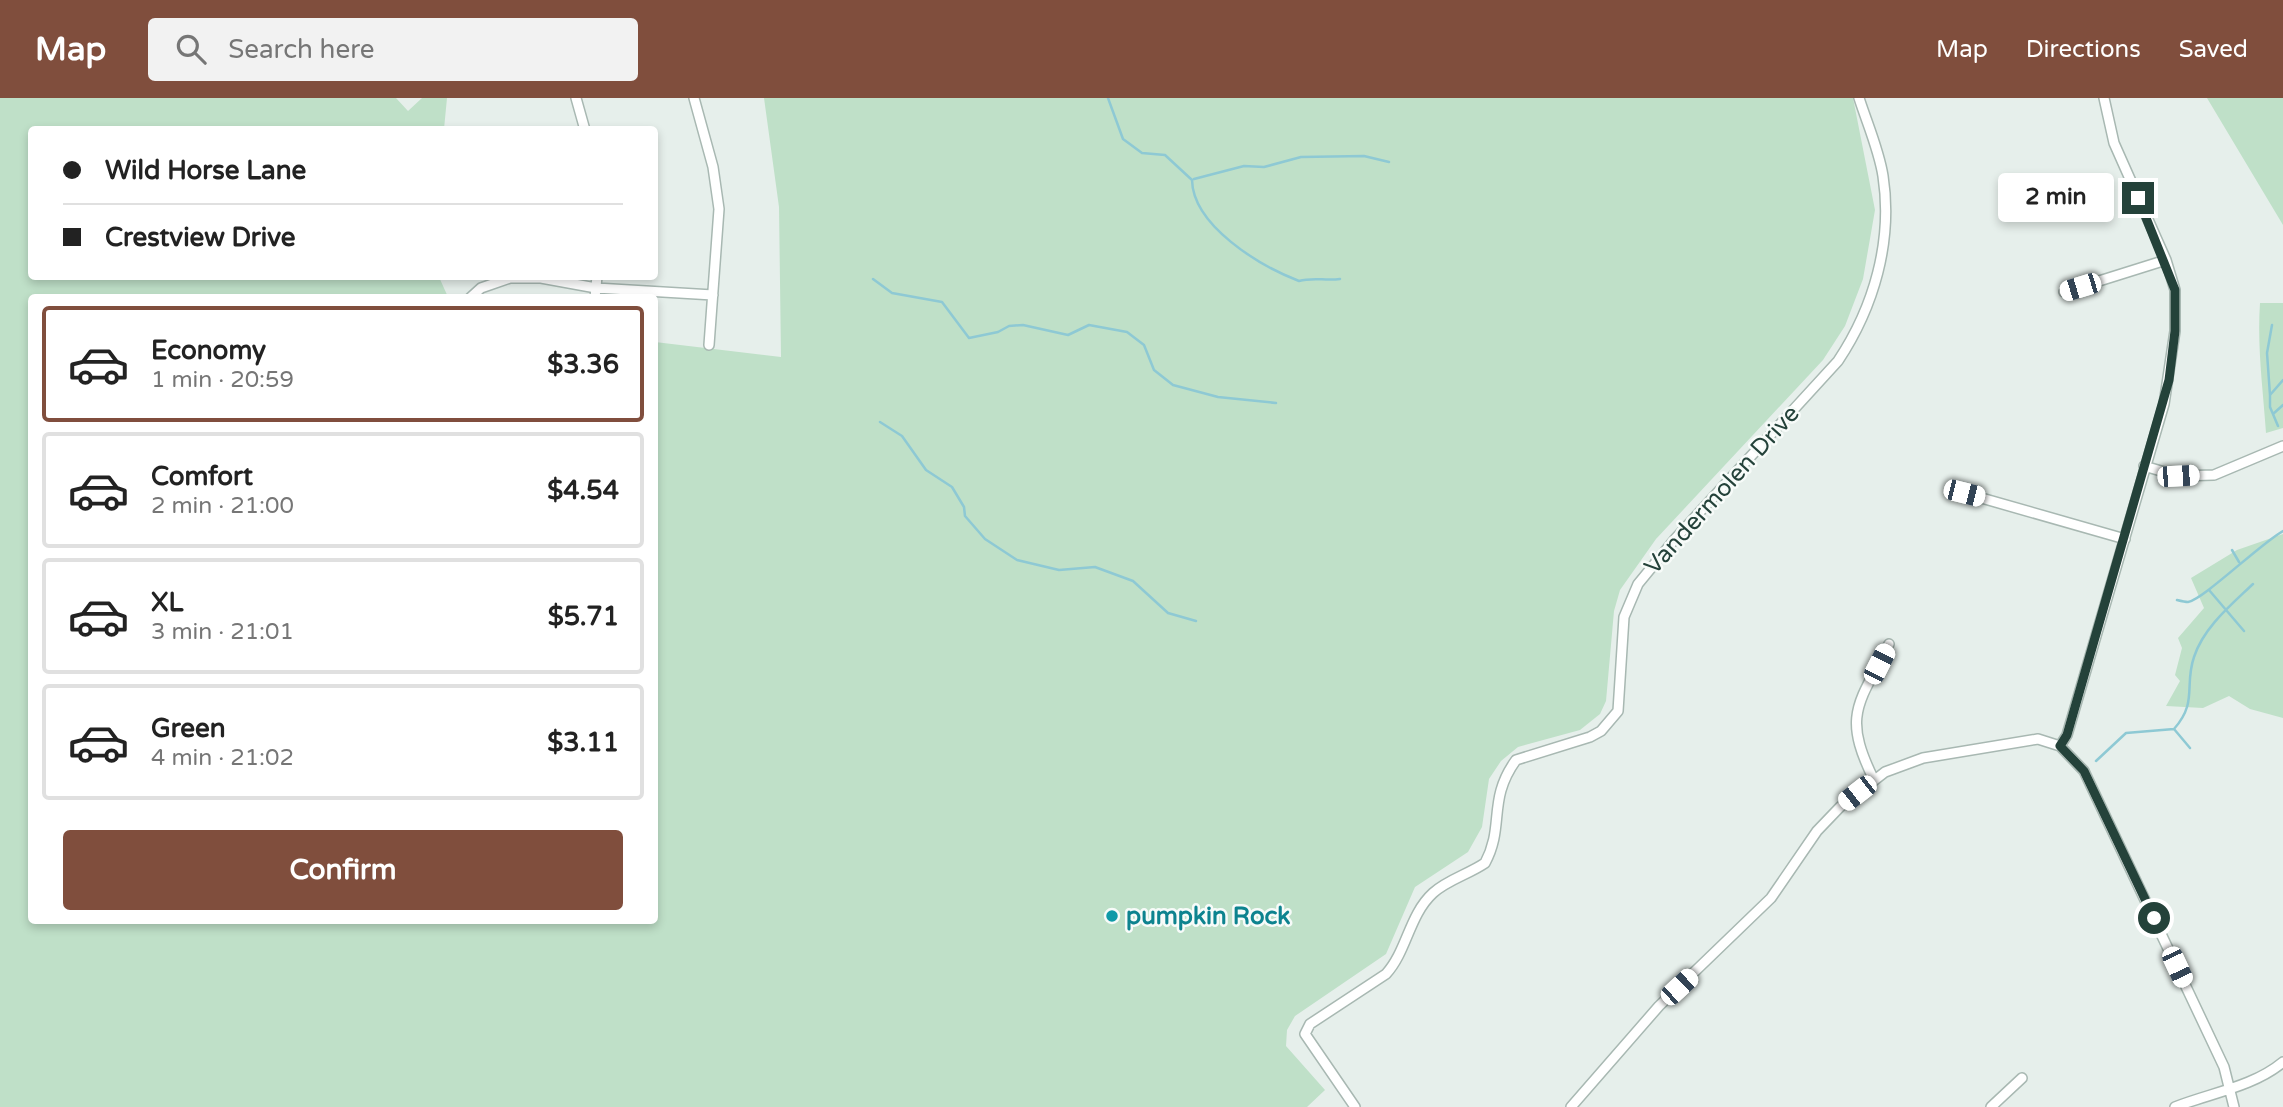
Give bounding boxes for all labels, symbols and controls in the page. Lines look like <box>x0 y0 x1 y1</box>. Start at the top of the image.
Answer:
search box <box>148 18 638 81</box>
text: Map <box>35 30 106 69</box>
icon: search <box>172 30 210 68</box>
text: Search here <box>228 34 374 65</box>
text: Map <box>1936 35 1988 64</box>
text: Directions <box>2026 35 2141 64</box>
text: Saved <box>2179 35 2248 64</box>
text: Wild Horse Lane <box>105 155 306 186</box>
callout: 2 min <box>1998 174 2114 222</box>
route end <box>2122 182 2154 214</box>
text: 2 min <box>2025 183 2087 211</box>
text: Crestview Drive <box>105 222 296 253</box>
car <box>2057 271 2104 303</box>
icon: car <box>67 333 130 396</box>
text: Economy <box>151 335 266 366</box>
text: $3.36 <box>547 349 619 380</box>
text: 1 min · 20:59 <box>151 366 294 394</box>
street label: Vandermolen Drive <box>1638 399 1806 581</box>
icon: car <box>67 459 130 522</box>
text: Comfort <box>151 461 253 492</box>
car <box>2157 464 2200 488</box>
text: $4.54 <box>547 475 619 506</box>
car <box>1942 478 1987 508</box>
text: 2 min · 21:00 <box>151 492 294 520</box>
icon: car <box>67 585 130 648</box>
text: XL <box>151 587 183 618</box>
text: $5.71 <box>548 601 619 632</box>
text: 3 min · 21:01 <box>151 618 294 646</box>
car <box>1861 641 1898 687</box>
icon: car <box>67 711 130 774</box>
text: Green <box>151 713 226 744</box>
text: $3.11 <box>547 727 619 758</box>
text: 4 min · 21:02 <box>151 744 294 772</box>
car <box>1834 772 1881 814</box>
button: Confirm <box>63 830 623 910</box>
place label: pumpkin Rock <box>1126 902 1290 931</box>
route start <box>2138 902 2170 934</box>
marker: pumpkin Rock <box>1104 908 1120 924</box>
car <box>2159 944 2196 990</box>
car <box>1657 965 1702 1009</box>

